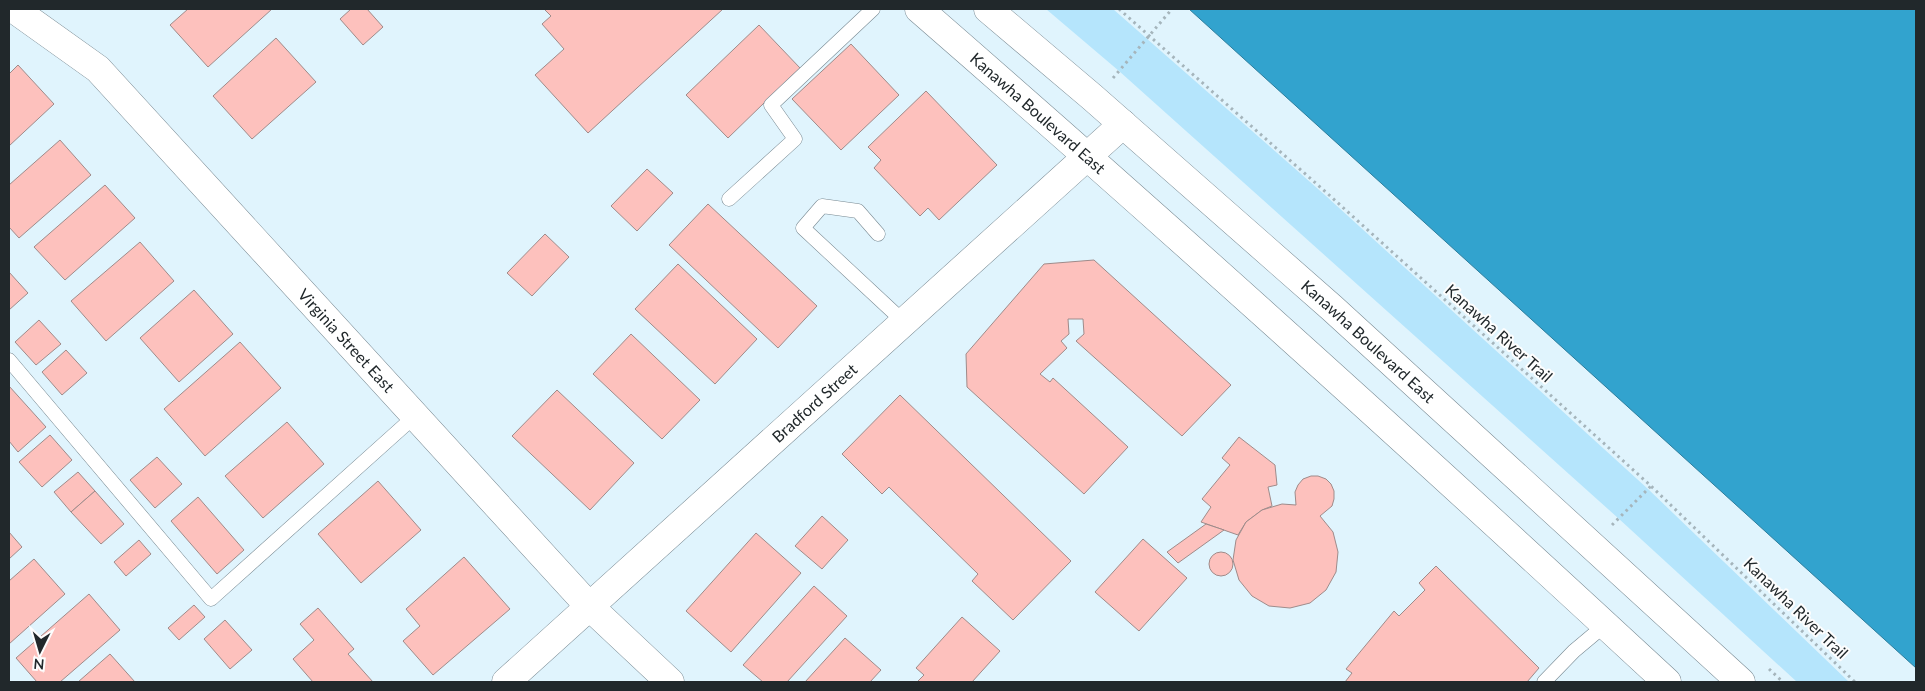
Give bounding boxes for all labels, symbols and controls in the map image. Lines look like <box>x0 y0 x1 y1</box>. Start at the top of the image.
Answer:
street label: Kanawha Boulevard East <box>967 48 1110 177</box>
street label: Kanawha Boulevard East <box>1298 276 1439 407</box>
street label: Kanawha River Trail <box>1442 280 1557 386</box>
street label: Virginia Street East <box>295 284 399 396</box>
street label: Bradford Street <box>768 359 861 446</box>
street label: Kanawha River Trail <box>1740 553 1852 662</box>
north arrow <box>15 626 65 676</box>
text: N <box>33 656 45 673</box>

